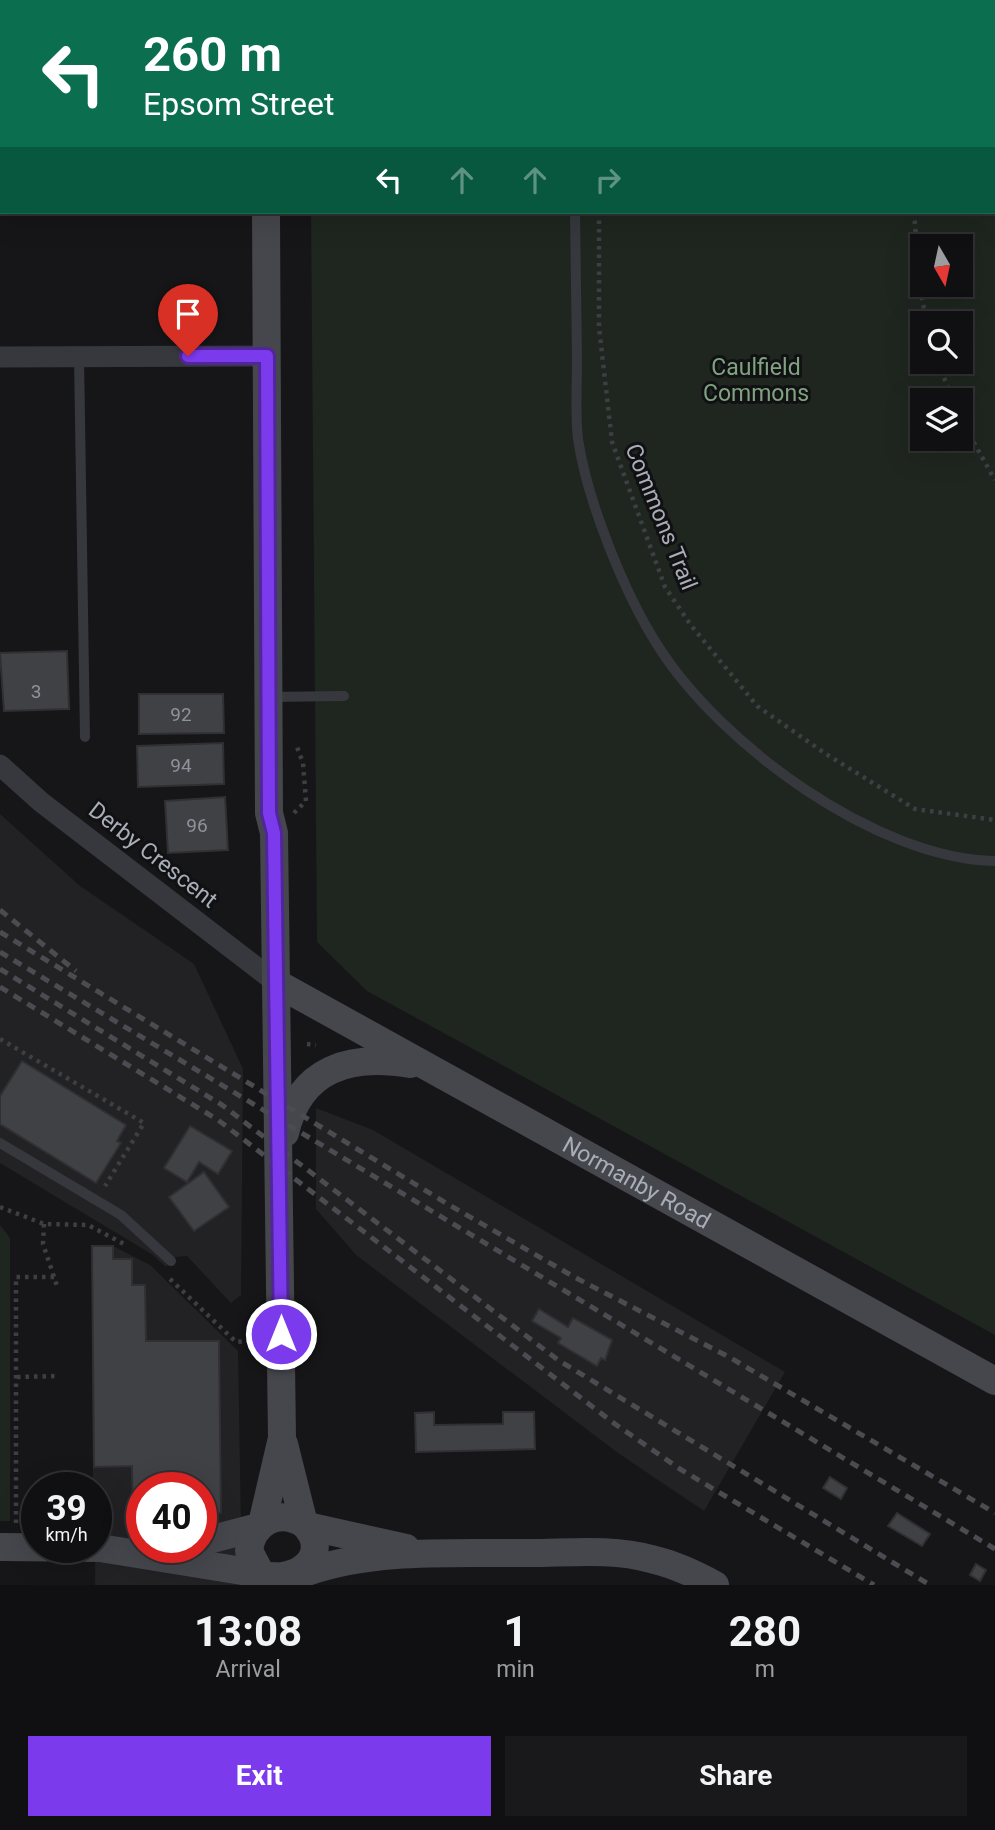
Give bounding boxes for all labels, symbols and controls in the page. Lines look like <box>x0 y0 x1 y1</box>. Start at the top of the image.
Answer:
text: 260 m <box>143 26 282 83</box>
icon: left <box>28 28 119 119</box>
text: Epsom Street <box>143 85 334 123</box>
icon: left <box>370 161 408 199</box>
icon: ahead <box>443 161 481 199</box>
icon: ahead <box>516 161 554 199</box>
icon: right <box>589 161 627 199</box>
north arrow <box>910 234 973 298</box>
map controls <box>910 234 973 451</box>
pin <box>158 284 218 356</box>
icon: arrive <box>169 295 207 333</box>
button: search <box>910 311 973 374</box>
park label: Caulfield Commons <box>703 354 809 407</box>
button: layers <box>910 388 973 451</box>
street label: Commons Trail <box>619 440 703 594</box>
house number: 3 <box>31 680 41 703</box>
house number: 92 <box>170 703 192 726</box>
house number: 94 <box>170 754 192 777</box>
street label: Derby Crescent <box>83 796 223 914</box>
house number: 96 <box>186 814 208 837</box>
street label: Normanby Road <box>558 1131 715 1234</box>
position arrow <box>244 1297 318 1371</box>
speed limit sign: 40 <box>126 1472 217 1563</box>
text: 39 <box>46 1488 87 1529</box>
text: km/h <box>45 1524 88 1545</box>
text: 13:08 <box>194 1607 302 1656</box>
text: 1 <box>503 1607 528 1656</box>
text: 280 <box>729 1607 801 1656</box>
text: Arrival <box>215 1656 281 1683</box>
text: min <box>496 1656 535 1683</box>
text: m <box>755 1656 775 1683</box>
button: Exit <box>28 1736 491 1816</box>
button: Share <box>505 1736 967 1816</box>

